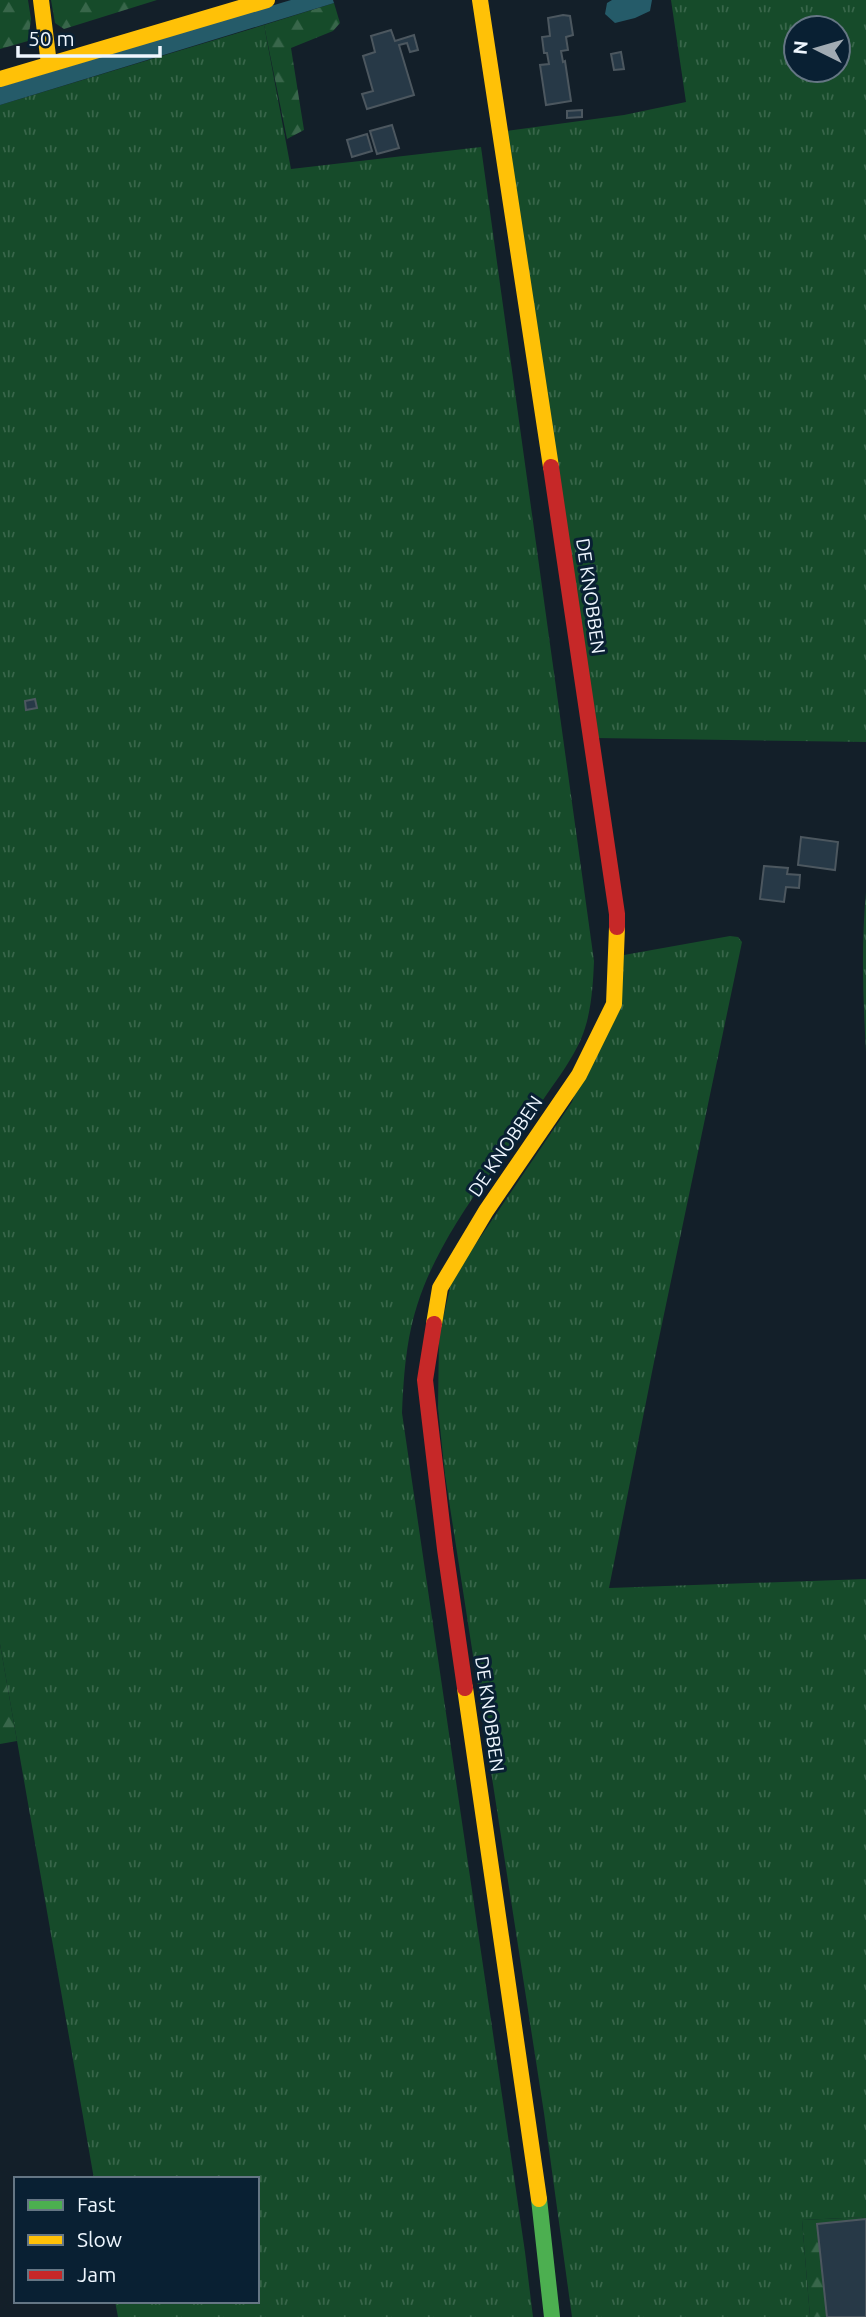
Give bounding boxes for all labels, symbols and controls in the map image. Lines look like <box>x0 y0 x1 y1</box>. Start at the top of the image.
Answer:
scale bar <box>18 14 159 58</box>
north arrow <box>782 14 852 84</box>
text: 50 m <box>28 26 75 50</box>
text: N <box>788 39 812 56</box>
street label: DE KNOBBEN <box>572 537 610 655</box>
street label: DE KNOBBEN <box>463 1091 547 1201</box>
street label: DE KNOBBEN <box>471 1655 509 1773</box>
legend <box>14 2177 259 2303</box>
text: Fast <box>77 2192 115 2216</box>
text: Slow <box>77 2227 122 2251</box>
text: Jam <box>77 2262 116 2286</box>

